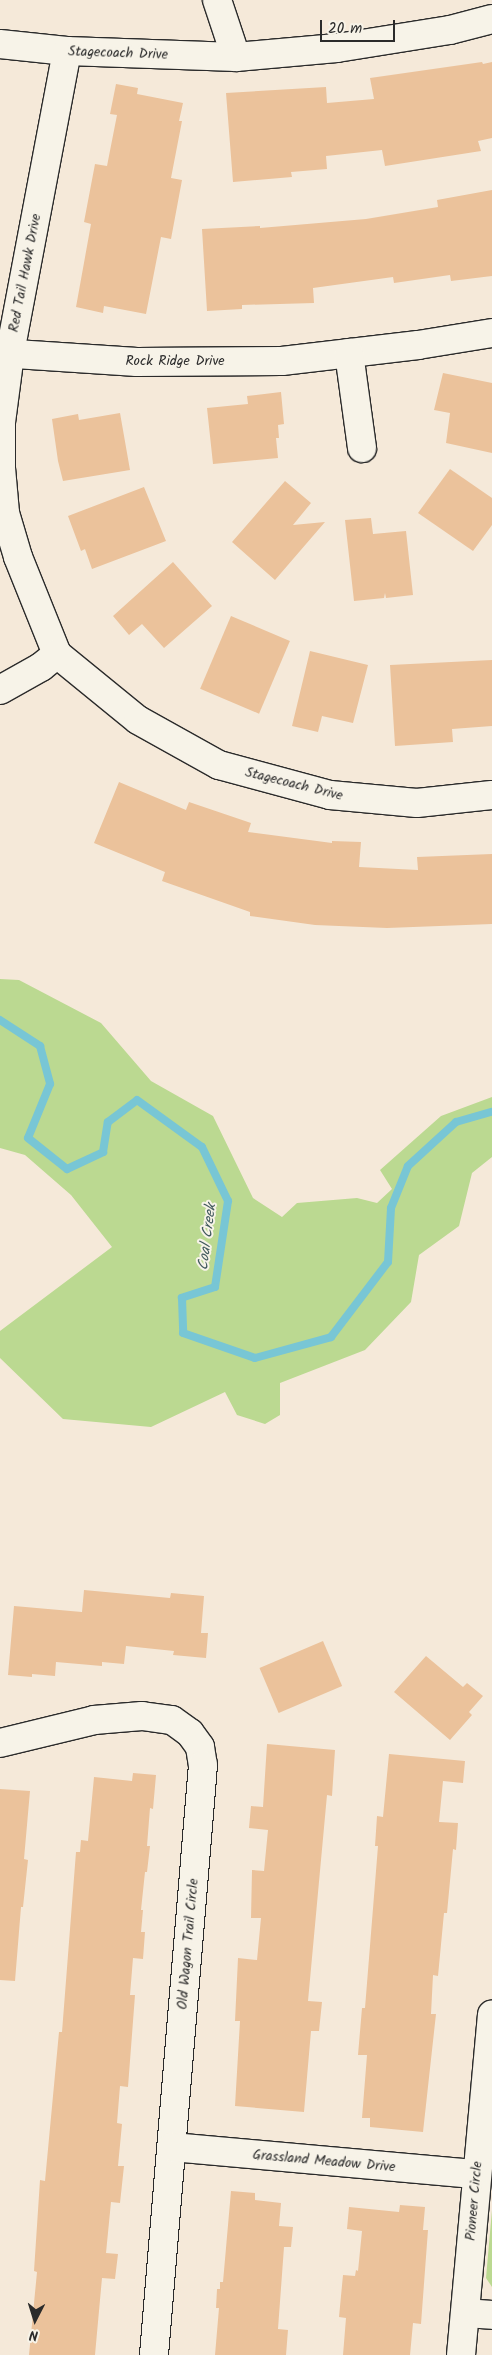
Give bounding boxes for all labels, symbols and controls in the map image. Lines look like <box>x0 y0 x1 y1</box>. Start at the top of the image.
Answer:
scale bar <box>322 10 397 42</box>
text: 20 m <box>328 17 362 41</box>
street label: Stagecoach Drive <box>68 43 168 63</box>
street label: Red Tail Hawk Drive <box>5 212 45 334</box>
street label: Rock Ridge Drive <box>125 353 225 369</box>
street label: Stagecoach Drive <box>243 764 345 804</box>
water label: Coal Creek <box>195 1203 221 1271</box>
street label: Old Wagon Trail Circle <box>174 1878 202 2010</box>
street label: Grassland Meadow Drive <box>252 2146 396 2176</box>
street label: Pioneer Circle <box>462 2160 486 2242</box>
north arrow <box>10 2295 60 2345</box>
text: N <box>28 2324 39 2346</box>

